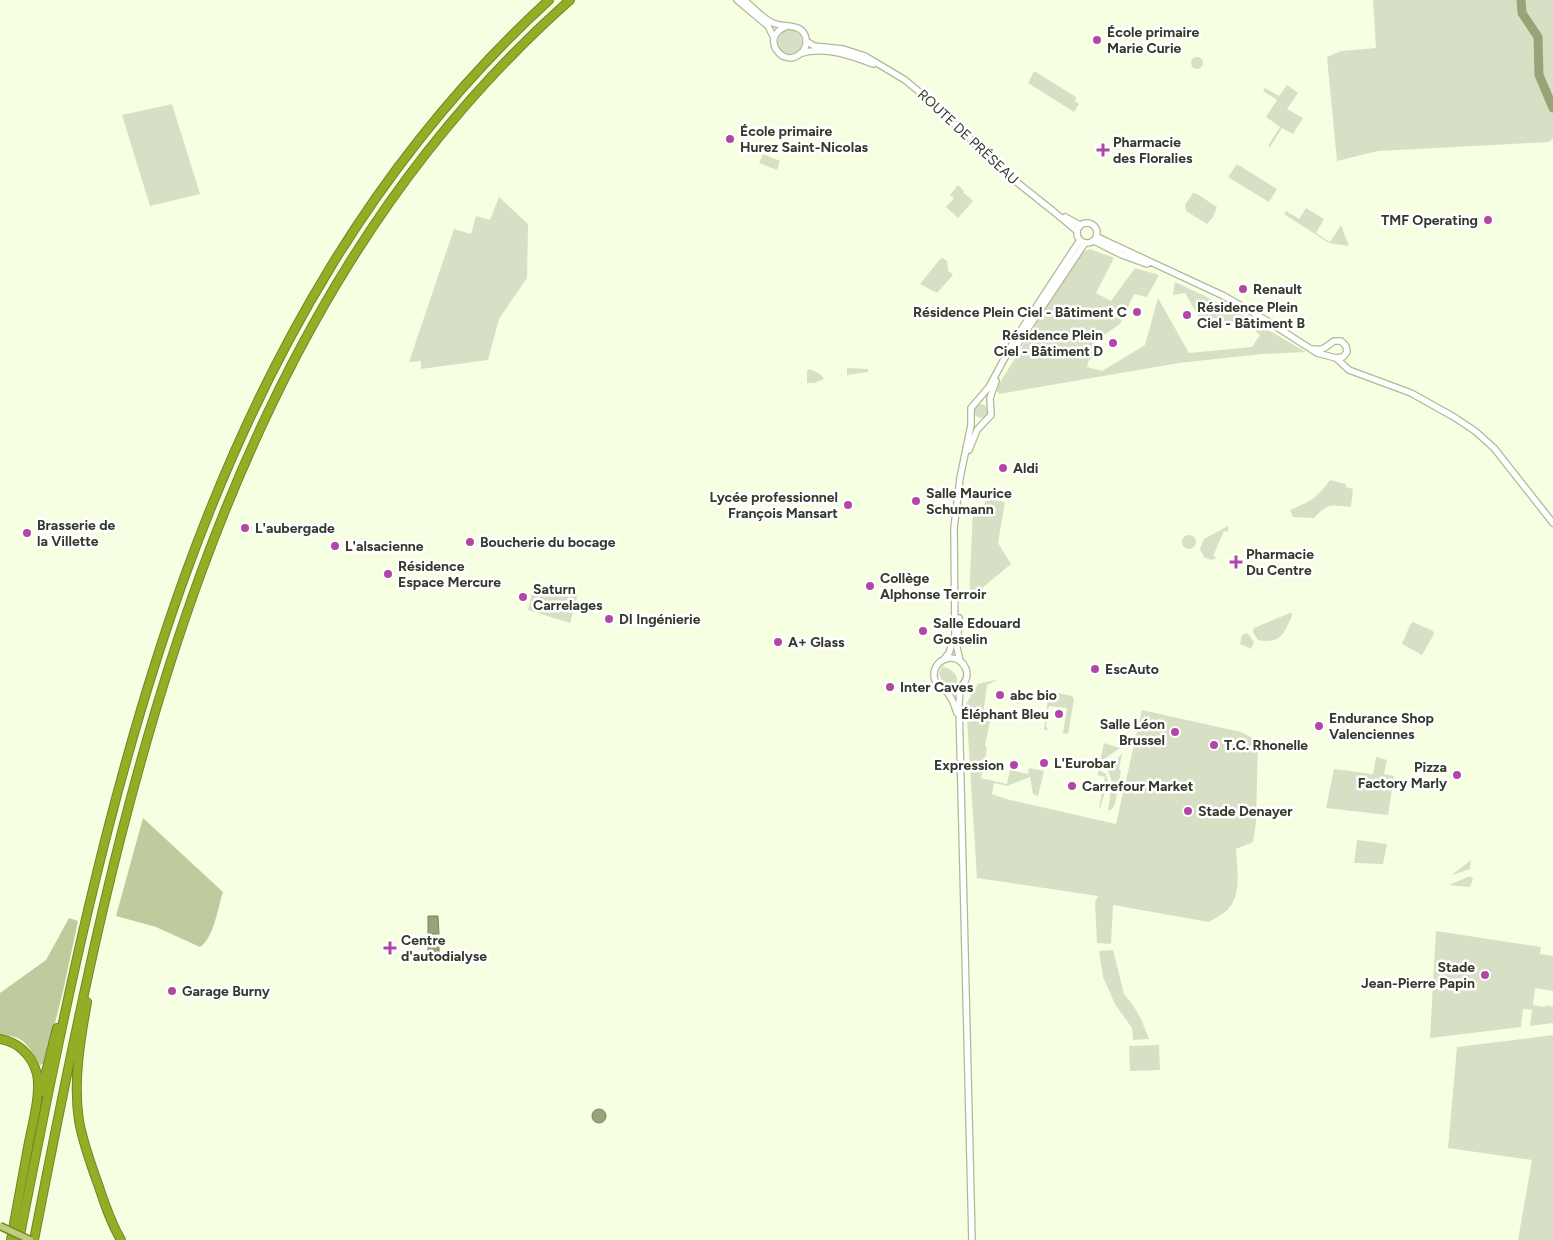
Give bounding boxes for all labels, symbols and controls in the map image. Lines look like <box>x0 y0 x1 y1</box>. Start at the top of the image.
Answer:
place label: École primaire Marie Curie <box>1107 24 1200 57</box>
marker: École primaire Marie Curie <box>1091 34 1103 46</box>
street label: ROUTE DE PRÉSEAU <box>914 86 1022 188</box>
place label: École primaire Hurez Saint-Nicolas <box>740 123 869 156</box>
marker: École primaire Hurez Saint-Nicolas <box>724 133 736 145</box>
place label: Pharmacie des Floralies <box>1113 134 1193 167</box>
marker: Pharmacie des Floralies <box>1097 144 1109 156</box>
place label: TMF Operating <box>1381 212 1478 229</box>
marker: TMF Operating <box>1482 214 1494 226</box>
place label: Renault <box>1253 281 1303 298</box>
marker: Renault <box>1237 283 1249 295</box>
place label: Résidence Plein Ciel - Bâtiment B <box>1197 299 1306 332</box>
place label: Résidence Plein Ciel - Bâtiment C <box>913 304 1127 321</box>
marker: Résidence Plein Ciel - Bâtiment C <box>1131 306 1143 318</box>
marker: Résidence Plein Ciel - Bâtiment B <box>1181 309 1193 321</box>
place label: Résidence Plein Ciel - Bâtiment D <box>994 327 1103 360</box>
marker: Résidence Plein Ciel - Bâtiment D <box>1107 337 1119 349</box>
place label: Aldi <box>1013 460 1038 477</box>
marker: Aldi <box>997 462 1009 474</box>
place label: Salle Maurice Schumann <box>926 485 1012 518</box>
place label: Lycée professionnel François Mansart <box>709 489 838 522</box>
marker: Salle Maurice Schumann <box>910 495 922 507</box>
marker: Lycée professionnel François Mansart <box>842 499 854 511</box>
place label: Brasserie de la Villette <box>37 517 116 550</box>
place label: L'aubergade <box>255 520 335 537</box>
marker: L'aubergade <box>239 522 251 534</box>
marker: Brasserie de la Villette <box>21 527 33 539</box>
place label: Boucherie du bocage <box>480 534 616 551</box>
marker: Boucherie du bocage <box>464 536 476 548</box>
place label: L'alsacienne <box>345 538 424 555</box>
marker: L'alsacienne <box>329 540 341 552</box>
place label: Pharmacie Du Centre <box>1246 546 1314 579</box>
marker: Pharmacie Du Centre <box>1230 556 1242 568</box>
place label: Résidence Espace Mercure <box>398 558 501 591</box>
marker: Résidence Espace Mercure <box>382 568 394 580</box>
place label: Collège Alphonse Terroir <box>880 570 987 603</box>
marker: Collège Alphonse Terroir <box>864 580 876 592</box>
place label: Saturn Carrelages <box>533 581 603 614</box>
marker: Saturn Carrelages <box>517 591 529 603</box>
place label: DI Ingénierie <box>619 611 701 628</box>
marker: DI Ingénierie <box>603 613 615 625</box>
place label: Salle Edouard Gosselin <box>933 615 1021 648</box>
marker: Salle Edouard Gosselin <box>917 625 929 637</box>
place label: A+ Glass <box>788 634 845 651</box>
marker: A+ Glass <box>772 636 784 648</box>
place label: EscAuto <box>1105 661 1159 678</box>
marker: EscAuto <box>1089 663 1101 675</box>
place label: Inter Caves <box>900 679 974 696</box>
marker: Inter Caves <box>884 681 896 693</box>
place label: abc bio <box>1010 687 1057 704</box>
marker: abc bio <box>994 689 1006 701</box>
place label: Éléphant Bleu <box>961 706 1049 723</box>
marker: Éléphant Bleu <box>1053 708 1065 720</box>
place label: Endurance Shop Valenciennes <box>1329 710 1434 743</box>
place label: Salle Léon Brussel <box>1100 716 1165 749</box>
marker: Endurance Shop Valenciennes <box>1313 720 1325 732</box>
marker: Salle Léon Brussel <box>1169 726 1181 738</box>
place label: T.C. Rhonelle <box>1224 737 1308 754</box>
marker: T.C. Rhonelle <box>1208 739 1220 751</box>
place label: L'Eurobar <box>1054 755 1116 772</box>
place label: Expression <box>934 757 1004 774</box>
marker: L'Eurobar <box>1038 757 1050 769</box>
marker: Expression <box>1008 759 1020 771</box>
place label: Pizza Factory Marly <box>1358 759 1448 792</box>
marker: Pizza Factory Marly <box>1451 769 1463 781</box>
place label: Carrefour Market <box>1082 778 1194 795</box>
marker: Carrefour Market <box>1066 780 1078 792</box>
place label: Stade Denayer <box>1198 803 1293 820</box>
marker: Stade Denayer <box>1182 805 1194 817</box>
place label: Centre d'autodialyse <box>401 932 487 965</box>
marker: Centre d'autodialyse <box>383 941 397 955</box>
place label: Stade Jean-Pierre Papin <box>1361 959 1475 992</box>
marker: Stade Jean-Pierre Papin <box>1479 969 1491 981</box>
place label: Garage Burny <box>182 983 271 1000</box>
marker: Garage Burny <box>166 985 178 997</box>

